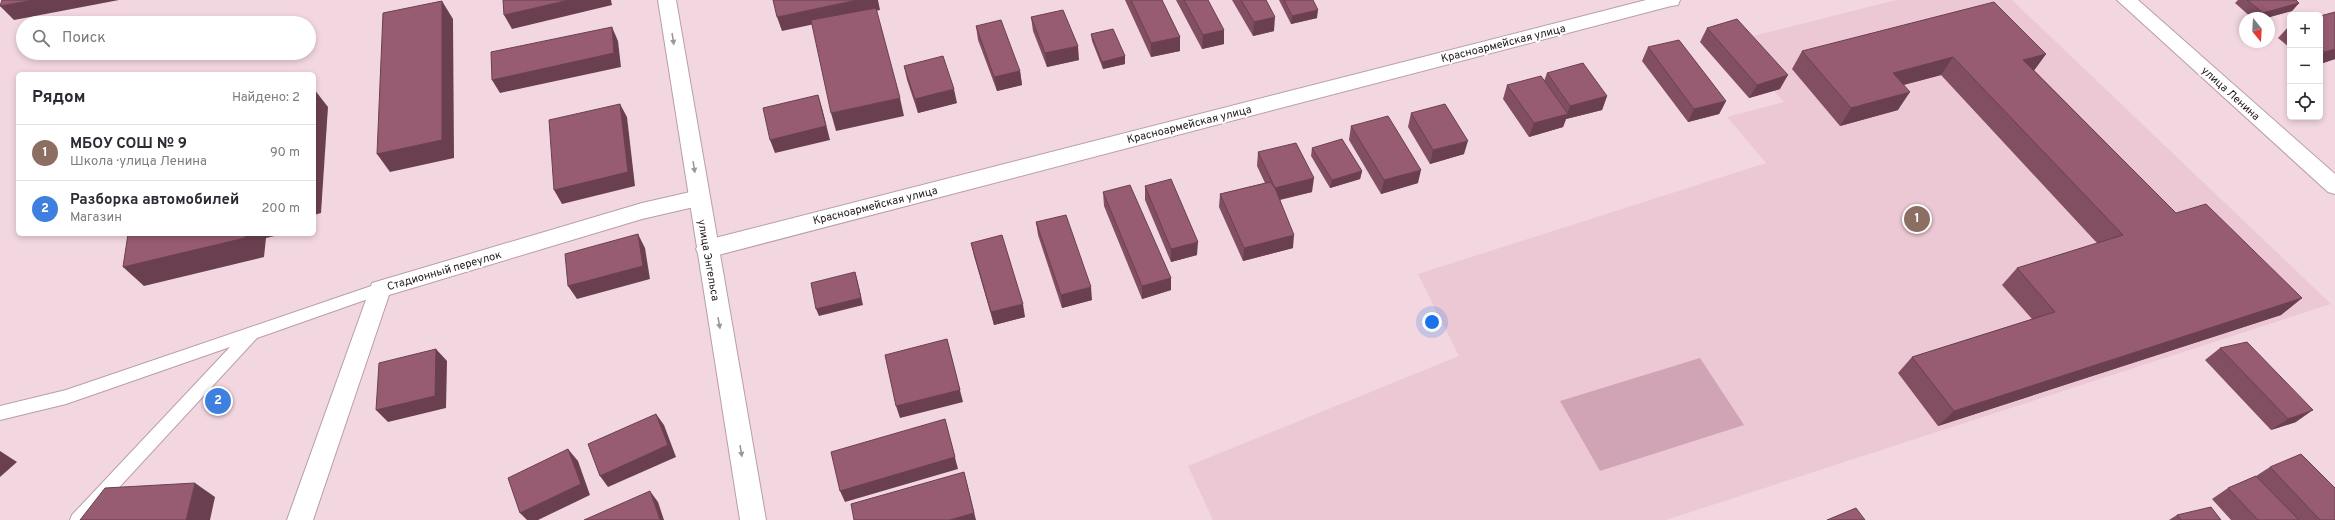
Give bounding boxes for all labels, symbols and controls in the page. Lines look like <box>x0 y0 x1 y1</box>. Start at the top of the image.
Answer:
north arrow <box>2239 12 2275 48</box>
map controls <box>2287 12 2323 120</box>
button: + <box>2287 12 2323 48</box>
search box <box>16 16 316 60</box>
street label: Красноармейская улица <box>1440 22 1567 66</box>
icon: search <box>30 27 52 49</box>
text: Поиск <box>62 29 106 48</box>
one-way arrow <box>670 32 676 45</box>
button: − <box>2287 48 2323 84</box>
street label: улица Ленина <box>2198 64 2263 124</box>
button: locate <box>2287 84 2323 120</box>
text: Рядом <box>32 87 85 109</box>
text: Найдено: 2 <box>232 90 300 106</box>
street label: Красноармейская улица <box>1126 103 1253 147</box>
text: МБОУ СОШ № 9 <box>70 135 187 154</box>
text: 1 <box>42 145 48 161</box>
text: 90 m <box>270 145 300 161</box>
text: Школа · улица Ленина <box>70 154 207 170</box>
one-way arrow <box>691 161 697 173</box>
street label: Красноармейская улица <box>812 184 939 228</box>
text: Разборка автомобилей <box>70 191 239 210</box>
text: 2 <box>41 201 49 217</box>
text: 200 m <box>261 201 300 217</box>
pin: 1 <box>1904 204 1930 234</box>
text: Магазин <box>70 210 122 226</box>
street label: улица Энгельса <box>694 218 722 302</box>
street label: Стадионный переулок <box>385 248 503 294</box>
your location <box>1422 312 1442 332</box>
one-way arrow <box>717 317 723 329</box>
pin: 2 <box>205 386 231 416</box>
one-way arrow <box>739 445 745 457</box>

